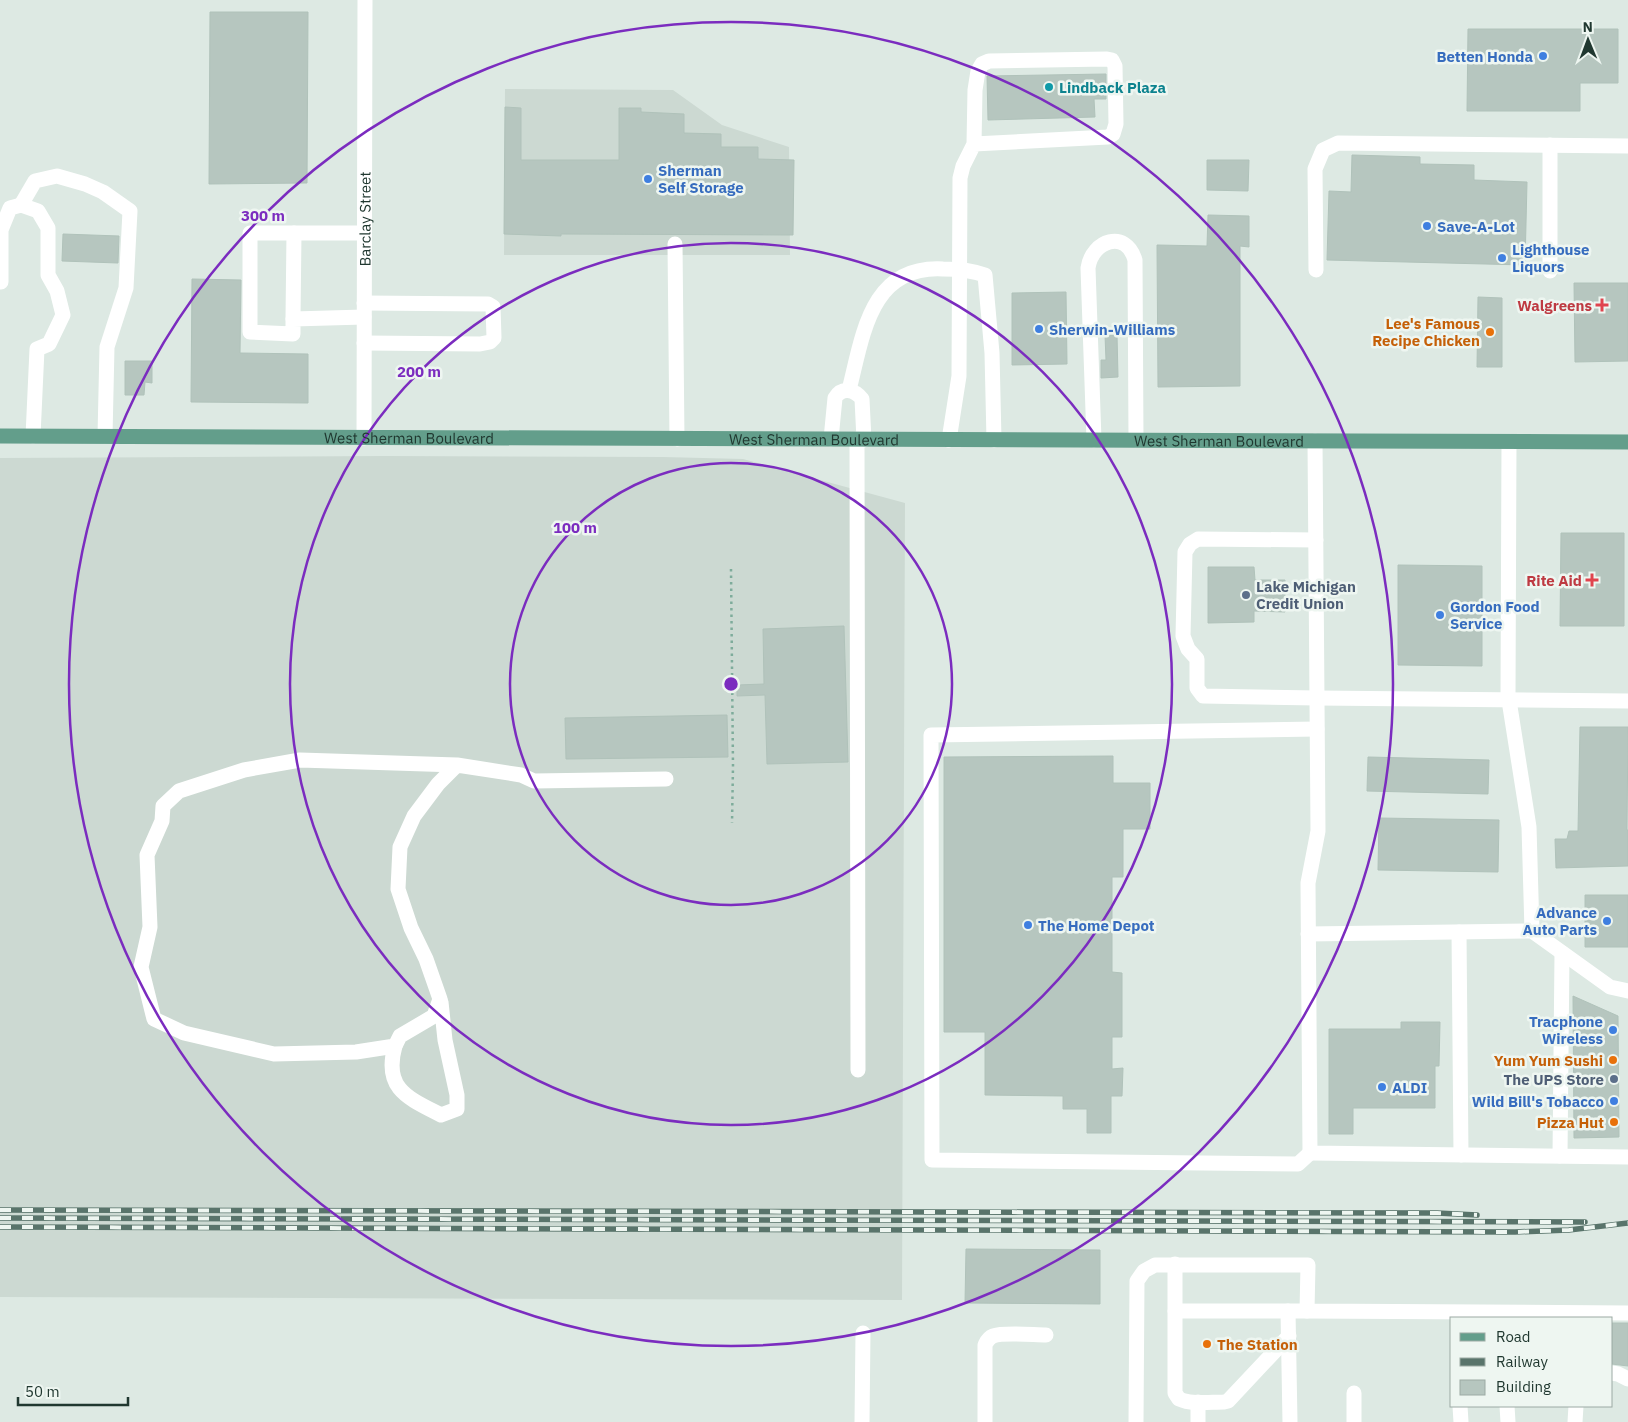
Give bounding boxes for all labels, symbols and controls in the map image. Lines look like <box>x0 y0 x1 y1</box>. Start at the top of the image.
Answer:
north arrow <box>1563 15 1613 65</box>
text: N <box>1583 18 1593 36</box>
place label: Betten Honda <box>1436 47 1533 66</box>
marker: Betten Honda <box>1537 50 1549 62</box>
place label: Lindback Plaza <box>1059 78 1167 97</box>
marker: Lindback Plaza <box>1043 81 1055 93</box>
place label: Sherman Self Storage <box>658 161 744 197</box>
street label: Barclay Street <box>355 171 374 267</box>
marker: Sherman Self Storage <box>642 173 654 185</box>
text: 300 m <box>241 206 285 225</box>
place label: Save-A-Lot <box>1437 217 1515 236</box>
marker: Save-A-Lot <box>1421 220 1433 232</box>
place label: Lighthouse Liquors <box>1512 240 1590 276</box>
marker: Lighthouse Liquors <box>1496 252 1508 264</box>
place label: Walgreens <box>1517 296 1592 315</box>
marker: Walgreens <box>1596 299 1608 311</box>
place label: Lee's Famous Recipe Chicken <box>1372 314 1480 350</box>
place label: Sherwin-Williams <box>1049 320 1176 339</box>
marker: Sherwin-Williams <box>1033 323 1045 335</box>
marker: Lee's Famous Recipe Chicken <box>1484 326 1496 338</box>
text: 200 m <box>397 362 441 381</box>
street label: West Sherman Boulevard <box>324 428 494 447</box>
street label: West Sherman Boulevard <box>729 429 899 449</box>
street label: West Sherman Boulevard <box>1134 431 1304 450</box>
text: 100 m <box>553 518 597 537</box>
place label: Rite Aid <box>1526 571 1582 590</box>
marker: Rite Aid <box>1586 574 1598 586</box>
place label: Lake Michigan Credit Union <box>1256 577 1356 613</box>
marker: Lake Michigan Credit Union <box>1240 589 1252 601</box>
place label: Gordon Food Service <box>1450 597 1540 633</box>
marker: Gordon Food Service <box>1434 609 1446 621</box>
centre of rings <box>722 675 740 693</box>
place label: Advance Auto Parts <box>1523 903 1597 939</box>
marker: Advance Auto Parts <box>1601 915 1613 927</box>
place label: The Home Depot <box>1038 916 1155 935</box>
marker: The Home Depot <box>1022 919 1034 931</box>
place label: Tracphone Wireless <box>1529 1012 1603 1048</box>
marker: Tracphone Wireless <box>1607 1024 1619 1036</box>
place label: Yum Yum Sushi <box>1494 1051 1603 1070</box>
marker: Yum Yum Sushi <box>1607 1054 1619 1066</box>
place label: The UPS Store <box>1503 1070 1604 1089</box>
marker: The UPS Store <box>1608 1073 1620 1085</box>
place label: ALDI <box>1392 1078 1427 1097</box>
marker: ALDI <box>1376 1081 1388 1093</box>
place label: Wild Bill's Tobacco <box>1472 1092 1604 1111</box>
marker: Wild Bill's Tobacco <box>1608 1095 1620 1107</box>
place label: Pizza Hut <box>1537 1113 1604 1132</box>
marker: Pizza Hut <box>1608 1116 1620 1128</box>
legend <box>1450 1317 1613 1407</box>
text: Road <box>1496 1327 1531 1346</box>
place label: The Station <box>1217 1335 1298 1354</box>
marker: The Station <box>1201 1338 1213 1350</box>
text: Railway <box>1496 1352 1549 1371</box>
scale bar <box>18 1374 128 1406</box>
text: Building <box>1496 1377 1551 1396</box>
text: 50 m <box>25 1382 60 1401</box>

